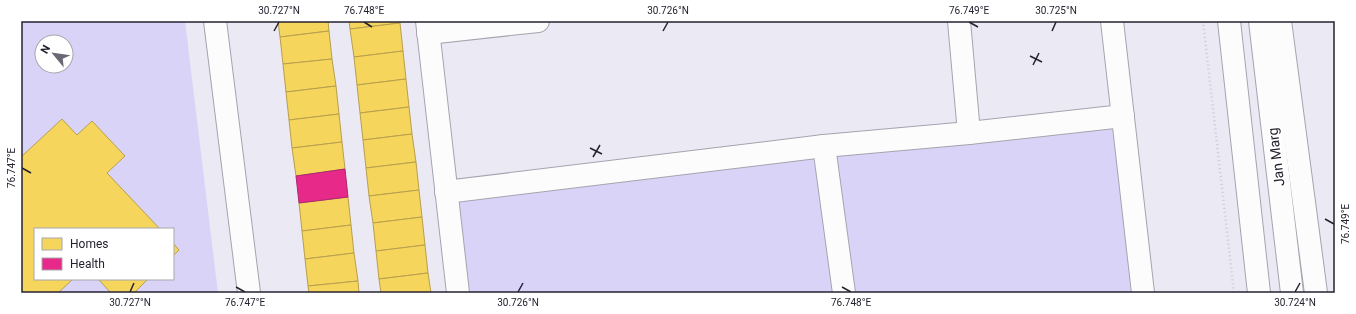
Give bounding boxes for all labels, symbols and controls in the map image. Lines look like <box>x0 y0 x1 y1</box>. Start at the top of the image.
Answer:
text: 30.727°N <box>258 5 300 16</box>
text: 76.748°E <box>344 5 384 16</box>
text: 30.726°N <box>647 5 689 16</box>
text: 76.749°E <box>949 5 989 16</box>
text: 30.725°N <box>1035 5 1077 16</box>
north arrow <box>34 34 74 74</box>
text: N <box>38 43 53 56</box>
street label: Jan Marg <box>1264 127 1288 187</box>
text: 76.747°E <box>6 148 17 188</box>
text: 76.749°E <box>1340 204 1351 244</box>
legend <box>34 228 174 280</box>
text: Homes <box>70 237 108 251</box>
text: Health <box>70 257 105 271</box>
text: 30.727°N <box>109 297 151 308</box>
text: 76.747°E <box>225 297 265 308</box>
text: 30.726°N <box>497 297 539 308</box>
text: 76.748°E <box>831 297 871 308</box>
text: 30.724°N <box>1274 297 1316 308</box>

